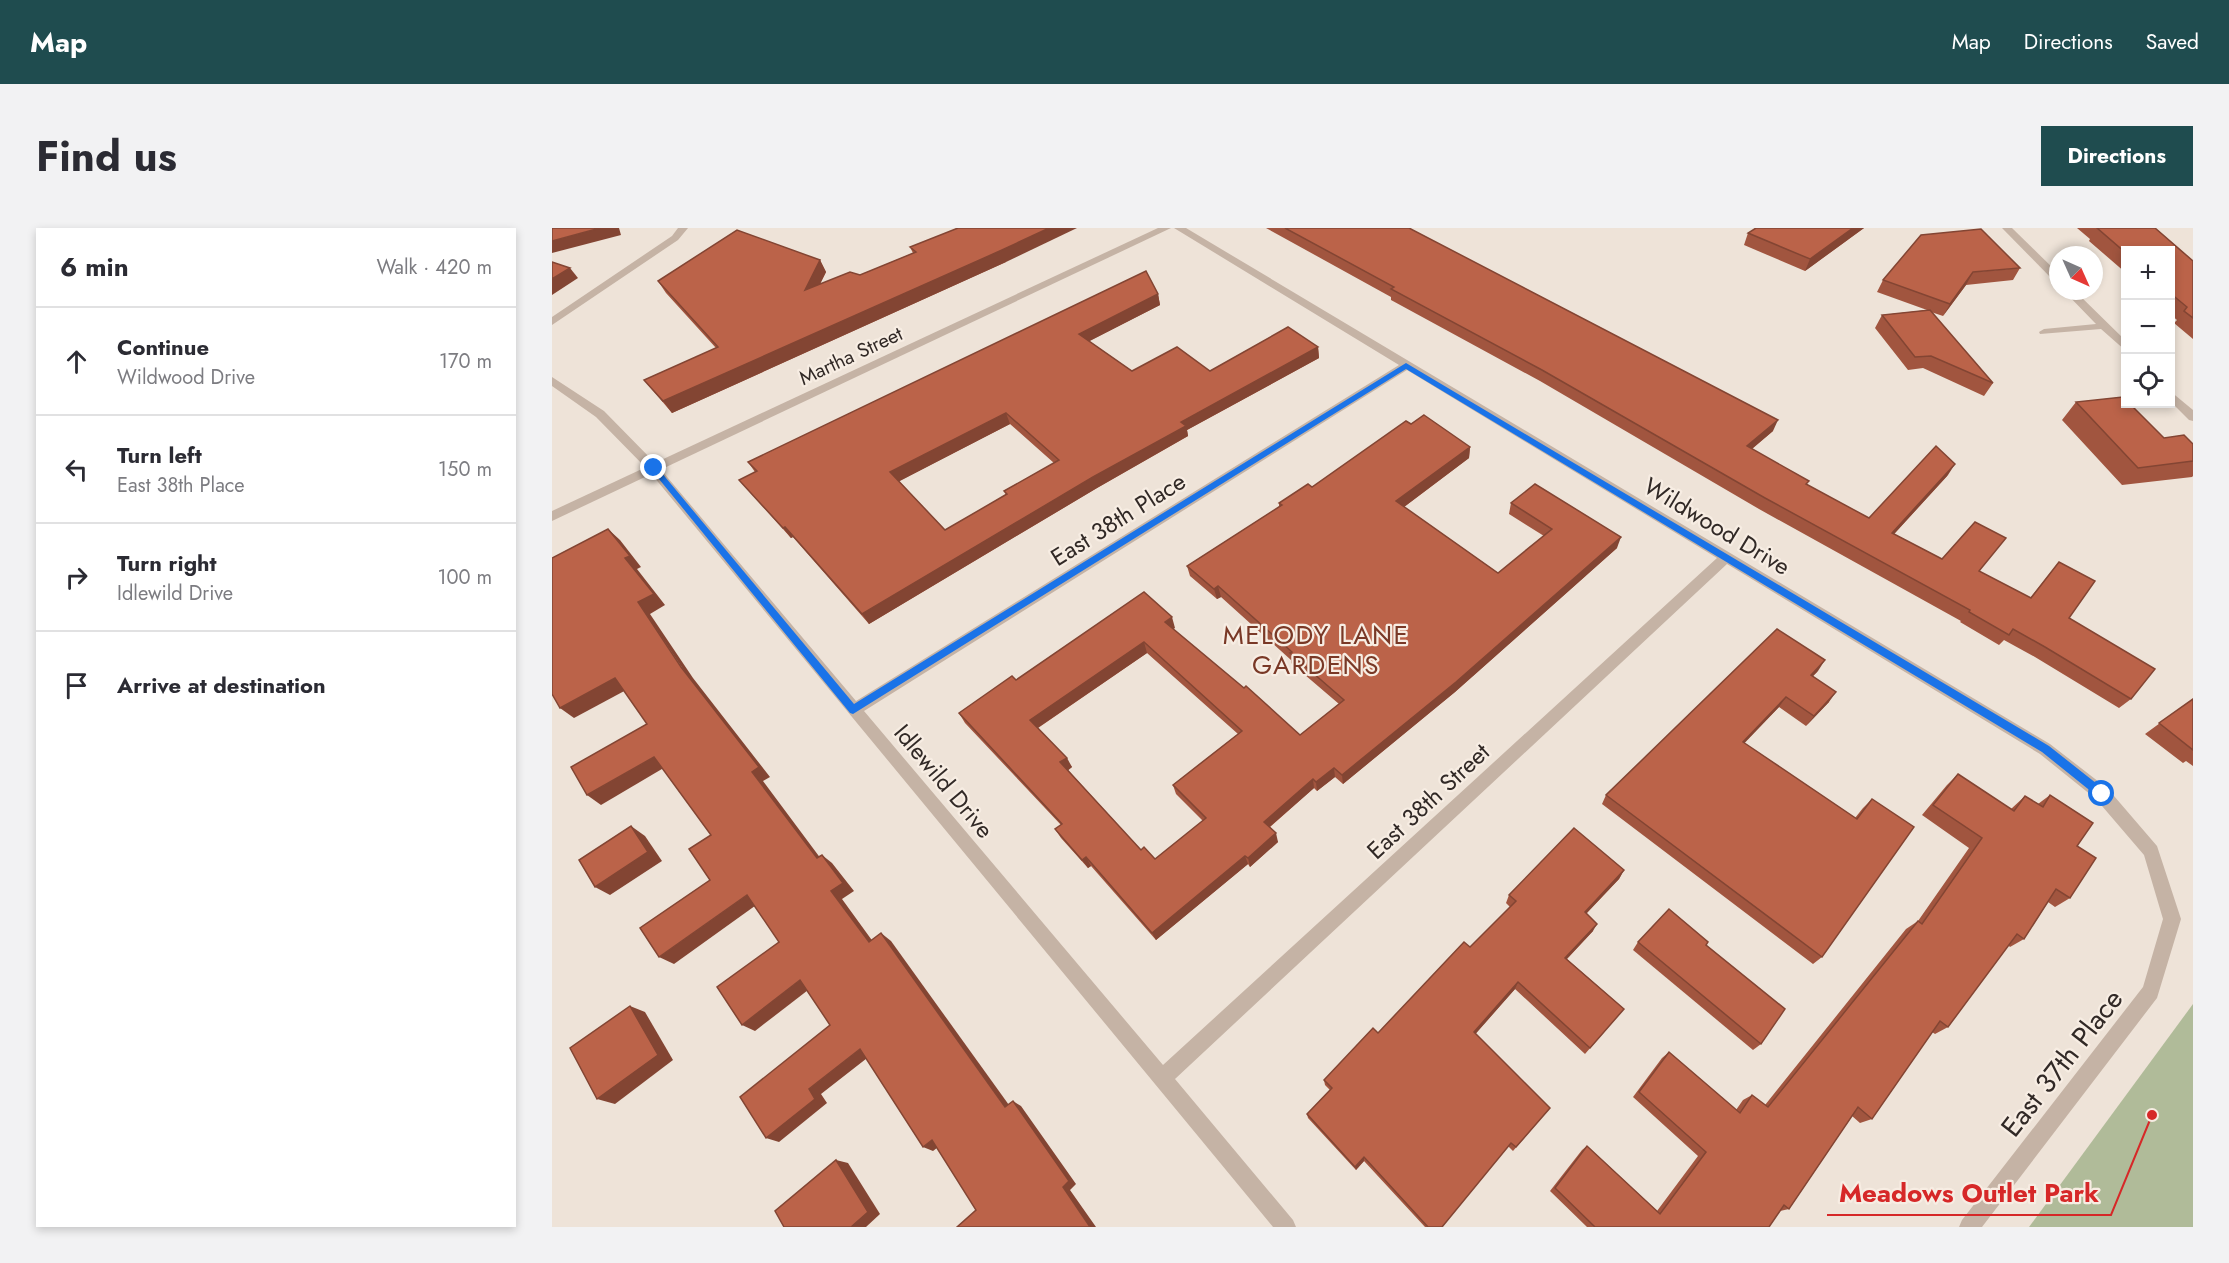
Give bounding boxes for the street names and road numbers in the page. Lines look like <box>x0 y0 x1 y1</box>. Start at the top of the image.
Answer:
street label: Martha Street <box>794 319 908 393</box>
street label: East 38th Place <box>1044 464 1192 574</box>
street label: Wildwood Drive <box>1637 468 1797 584</box>
street label: Idlewild Drive <box>886 716 1002 846</box>
street label: East 38th Street <box>1359 735 1497 867</box>
street label: East 37th Place <box>1991 980 2133 1146</box>

